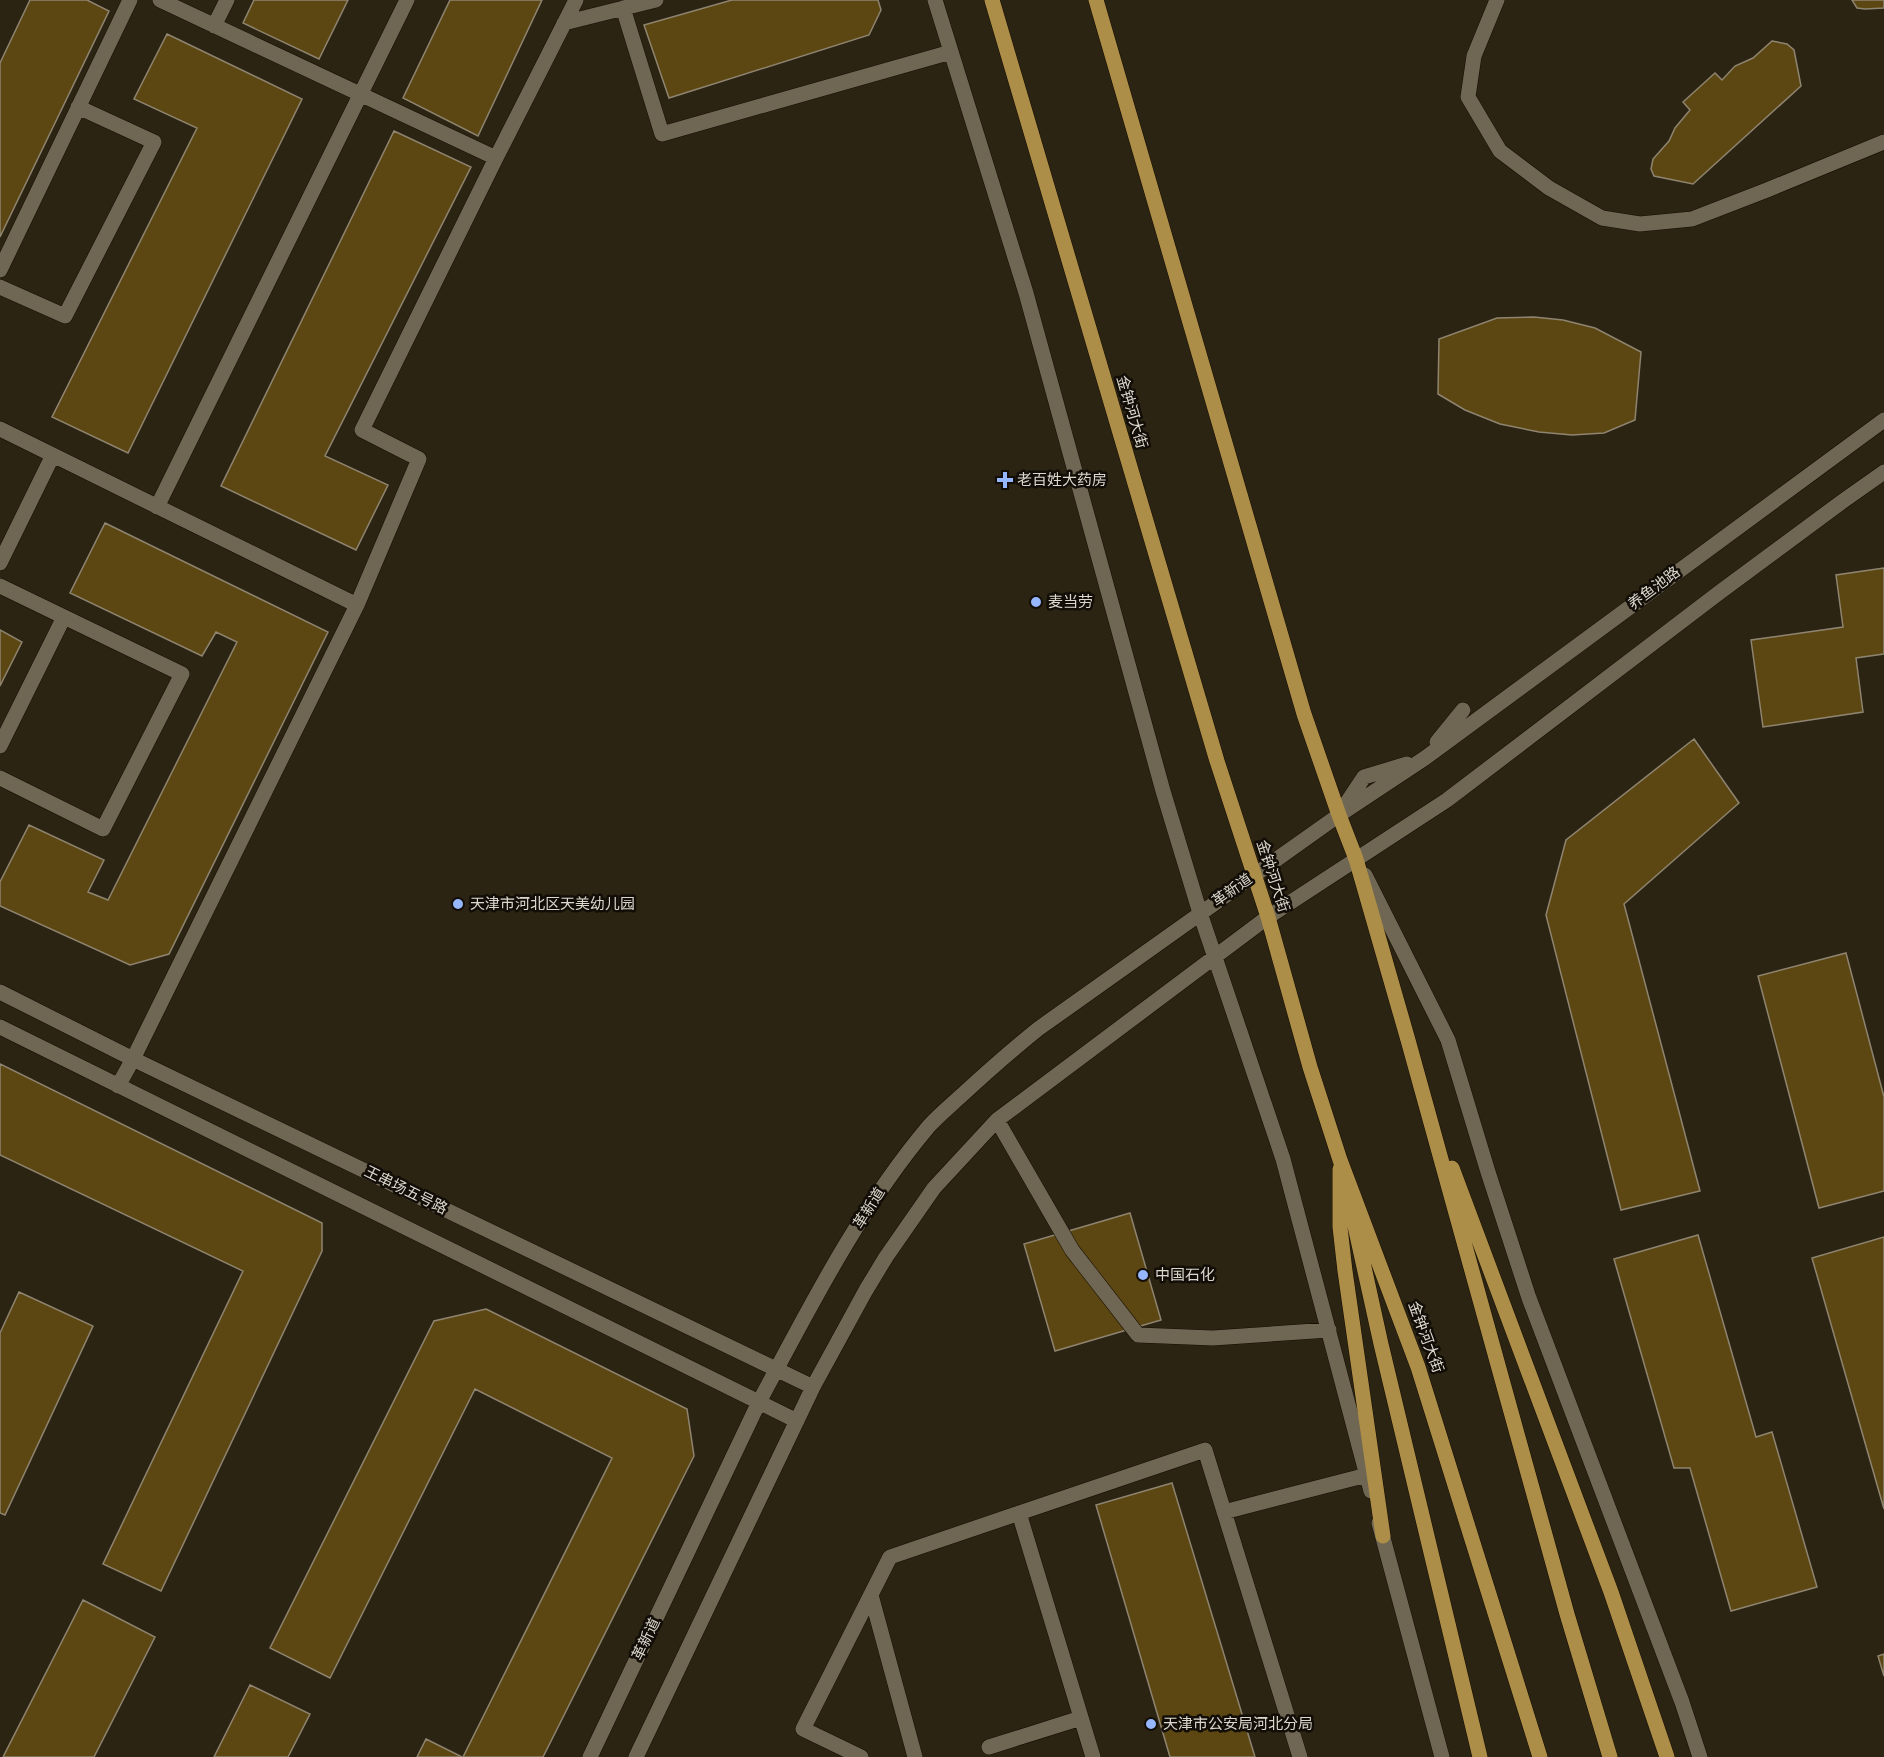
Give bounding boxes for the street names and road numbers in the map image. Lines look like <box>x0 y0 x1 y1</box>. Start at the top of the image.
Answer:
street label: 金钟河大街 <box>1114 373 1151 450</box>
street label: 养鱼池路 <box>1625 563 1683 612</box>
street label: 金钟河大街 <box>1254 838 1293 914</box>
street label: 革新道 <box>1208 870 1255 909</box>
street label: 王串场五号路 <box>362 1162 450 1217</box>
street label: 革新道 <box>849 1184 888 1231</box>
street label: 金钟河大街 <box>1406 1299 1447 1375</box>
street label: 革新道 <box>628 1615 663 1663</box>

